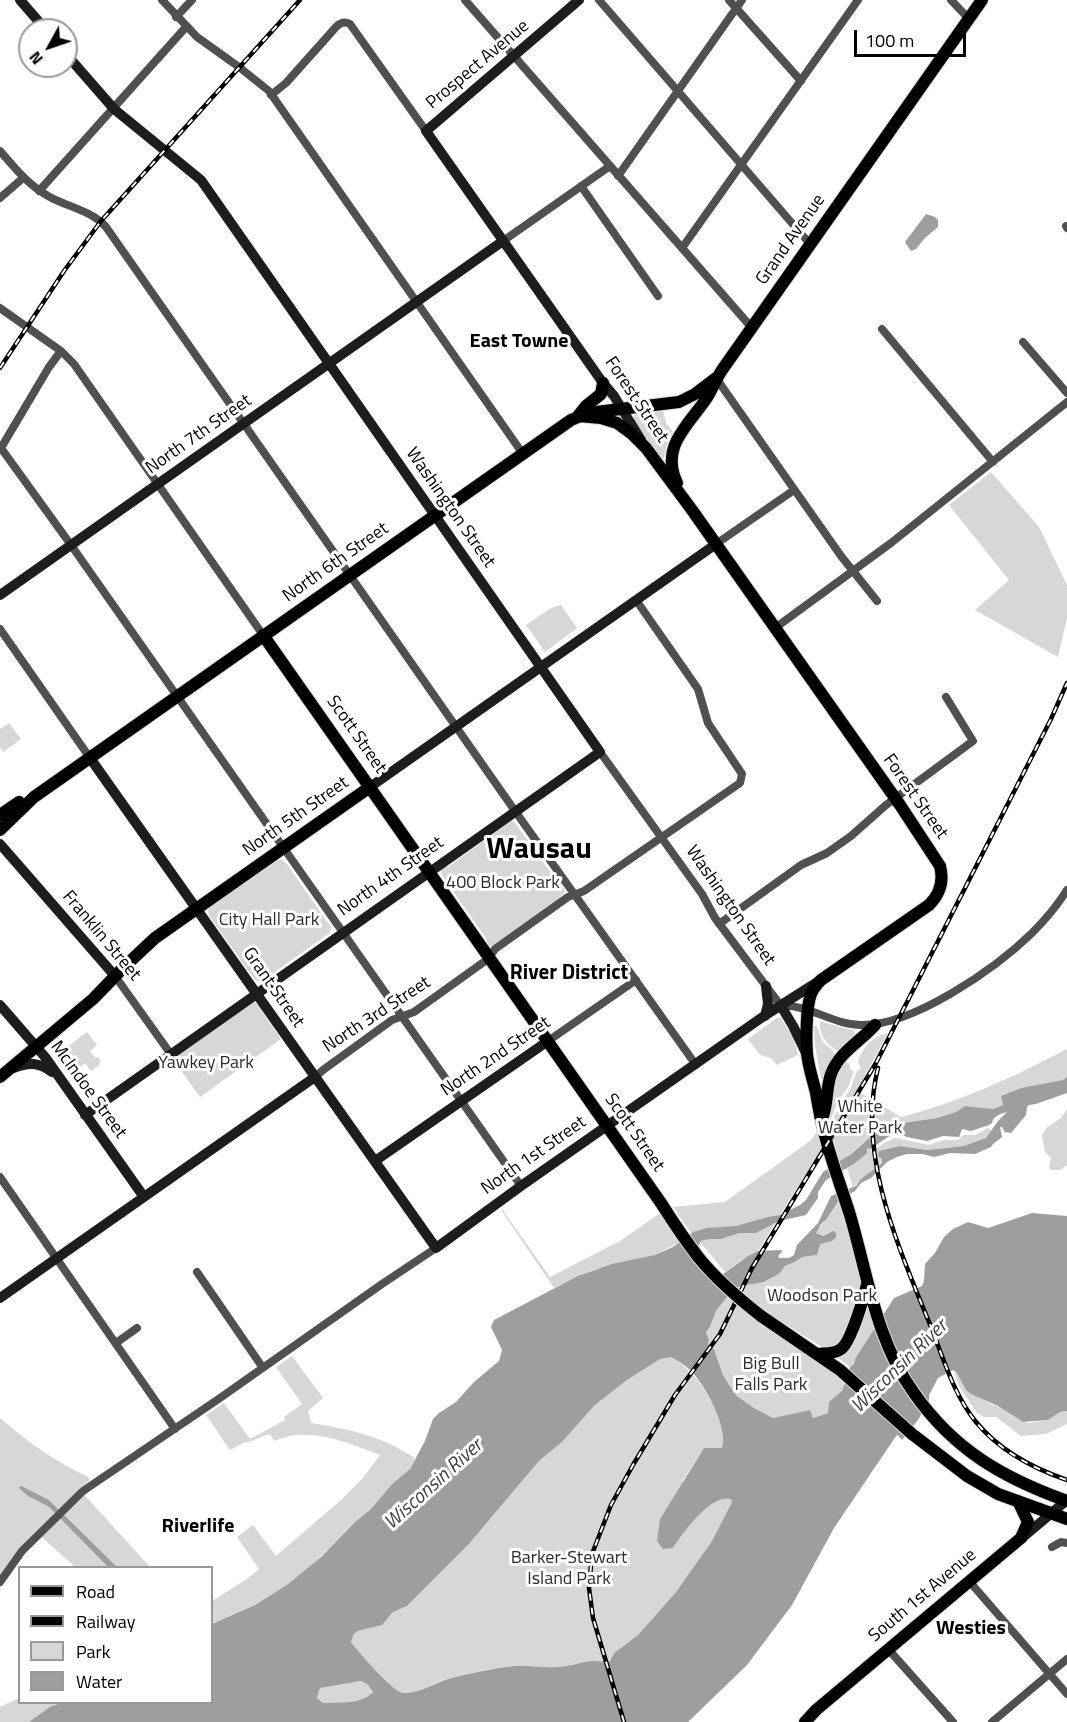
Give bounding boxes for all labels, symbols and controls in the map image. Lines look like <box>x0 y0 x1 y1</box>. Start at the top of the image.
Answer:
street label: Prospect Avenue <box>422 16 534 114</box>
north arrow <box>18 18 78 78</box>
scale bar <box>857 18 970 56</box>
text: 100 m <box>865 27 914 54</box>
text: N <box>23 46 49 70</box>
street label: Grand Avenue <box>752 190 830 290</box>
district label: East Towne <box>470 330 568 354</box>
street label: Forest Street <box>599 353 673 447</box>
street label: North 7th Street <box>142 391 256 479</box>
street label: Washington Street <box>401 444 499 572</box>
street label: North 6th Street <box>279 519 393 607</box>
street label: Scott Street <box>321 692 391 778</box>
street label: Forest Street <box>878 750 952 844</box>
street label: North 5th Street <box>239 773 353 861</box>
street label: North 4th Street <box>334 833 448 921</box>
district label: Wausau <box>486 833 592 869</box>
street label: Washington Street <box>681 842 779 970</box>
park label: 400 Block Park <box>446 873 560 895</box>
street label: Franklin Street <box>57 887 145 985</box>
park label: City Hall Park <box>219 910 319 932</box>
street label: Grant Street <box>238 944 308 1032</box>
district label: River District <box>510 961 628 987</box>
street label: North 3rd Street <box>319 972 435 1058</box>
street label: North 2nd Street <box>437 1012 555 1102</box>
street label: McIndoe Street <box>45 1037 131 1143</box>
park label: Yawkey Park <box>158 1053 254 1075</box>
street label: Scott Street <box>599 1090 669 1176</box>
park label: White Water Park <box>818 1097 902 1140</box>
street label: North 1st Street <box>477 1112 591 1200</box>
park label: Woodson Park <box>767 1286 877 1308</box>
water label: Wisconsin River <box>847 1315 953 1419</box>
park label: Big Bull Falls Park <box>735 1354 807 1396</box>
water label: Wisconsin River <box>380 1435 488 1535</box>
district label: Riverlife <box>162 1515 234 1539</box>
street label: South 1st Avenue <box>865 1545 981 1647</box>
park label: Barker-Stewart Island Park <box>511 1548 627 1590</box>
legend <box>18 1566 213 1704</box>
text: Road <box>76 1578 115 1605</box>
text: Railway <box>76 1608 135 1635</box>
district label: Westies <box>936 1617 1006 1641</box>
text: Park <box>76 1638 110 1665</box>
text: Water <box>76 1668 122 1695</box>

